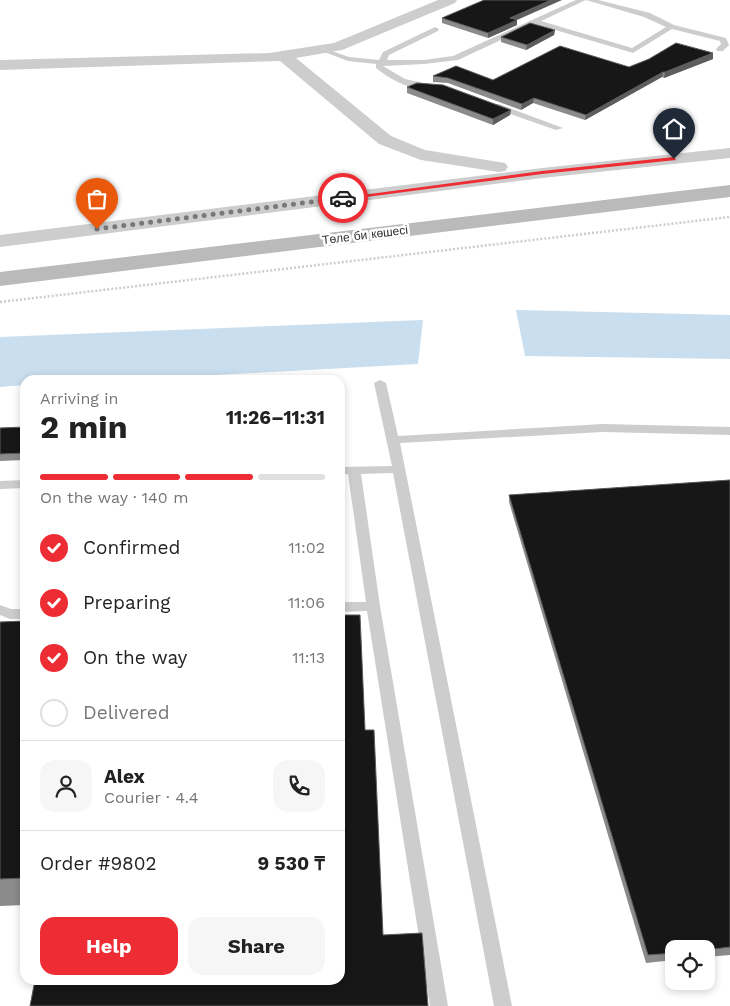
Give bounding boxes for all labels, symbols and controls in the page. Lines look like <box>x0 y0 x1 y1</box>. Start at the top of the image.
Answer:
pin <box>653 108 695 159</box>
icon: home <box>660 115 688 143</box>
courier <box>318 173 368 223</box>
pin <box>76 178 118 229</box>
icon: car <box>329 184 357 212</box>
icon: bag <box>83 185 111 213</box>
street label: Төле би көшесі <box>321 223 409 247</box>
text: Arriving in <box>40 389 118 408</box>
text: 11:26–11:31 <box>226 406 325 429</box>
text: 2 min <box>40 408 128 446</box>
text: On the way · 140 m <box>40 488 188 507</box>
icon: check <box>40 534 68 562</box>
text: Confirmed <box>83 536 180 559</box>
text: 11:02 <box>289 538 325 557</box>
icon: check <box>40 589 68 617</box>
text: Preparing <box>83 591 170 614</box>
text: 11:06 <box>288 593 325 612</box>
icon: check <box>40 644 68 672</box>
text: On the way <box>83 646 187 669</box>
text: 11:13 <box>292 648 325 667</box>
text: Delivered <box>83 701 170 724</box>
button: person <box>40 760 92 812</box>
button: phone <box>273 760 325 812</box>
text: Alex <box>104 765 145 788</box>
text: Courier · 4.4 <box>104 788 199 807</box>
text: Order #9802 <box>40 852 157 875</box>
text: 9 530 ₸ <box>257 852 325 875</box>
button: Help <box>40 917 178 975</box>
button: Share <box>188 917 325 975</box>
map controls <box>665 940 715 990</box>
button: locate <box>665 940 715 990</box>

